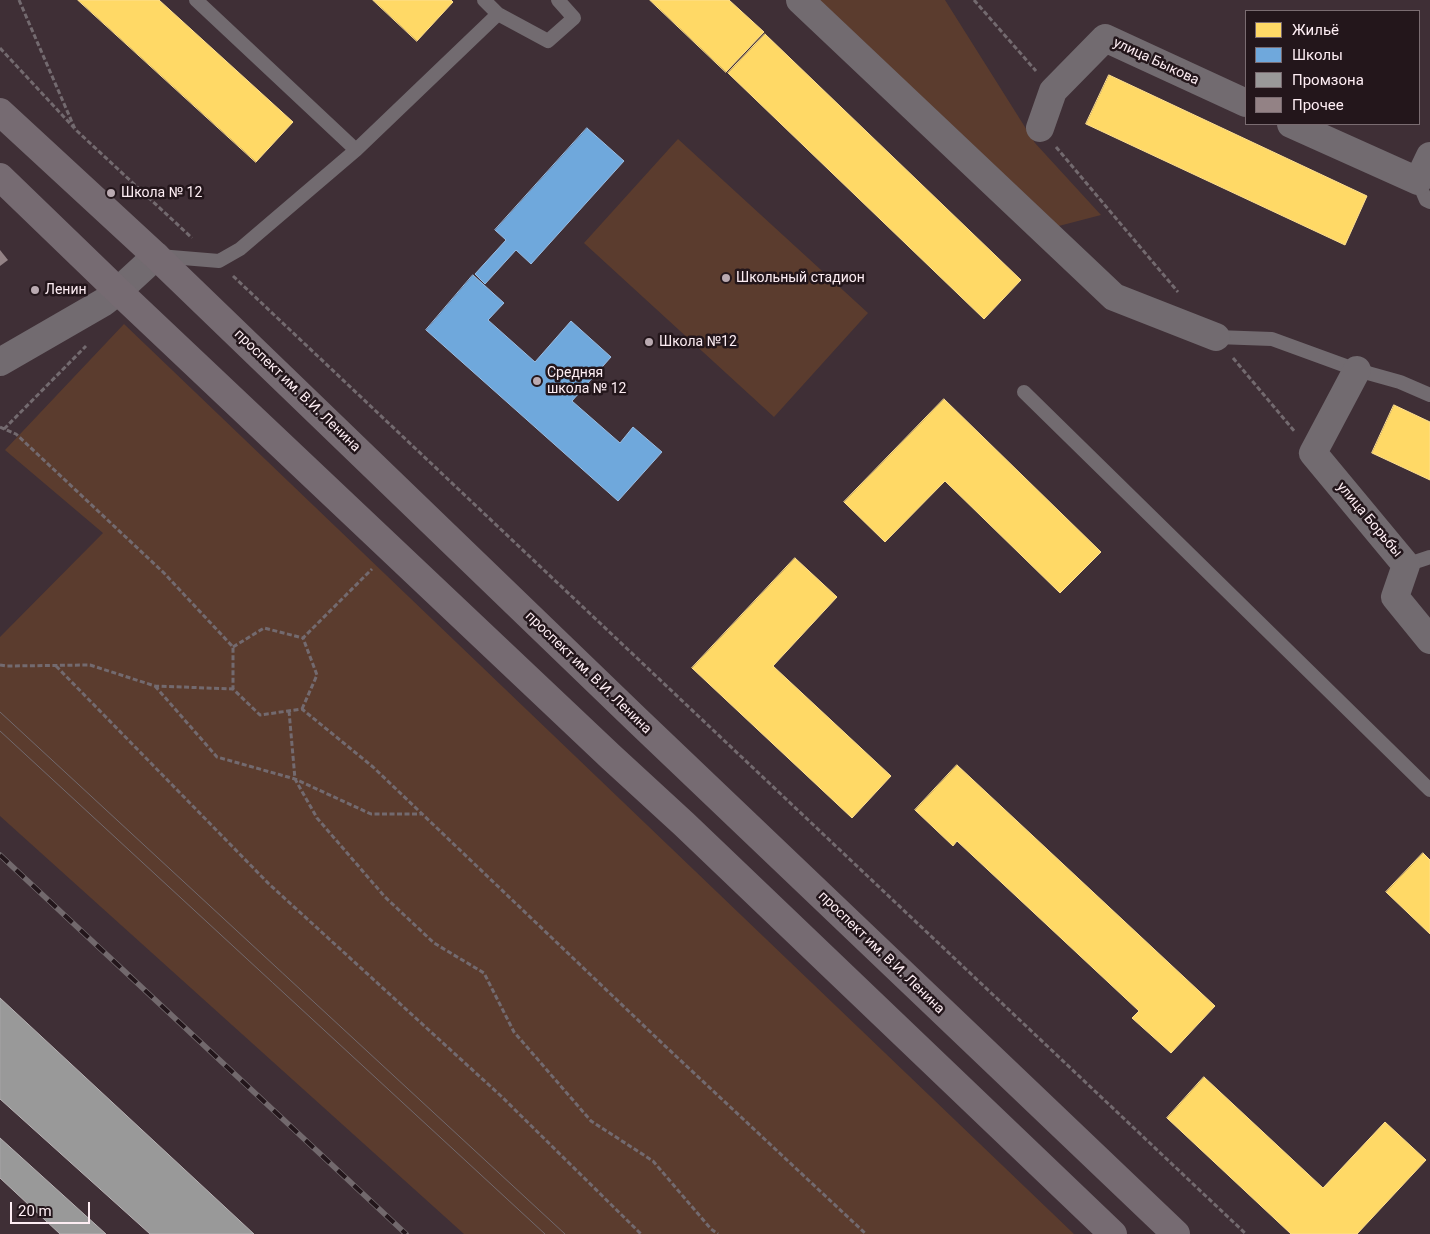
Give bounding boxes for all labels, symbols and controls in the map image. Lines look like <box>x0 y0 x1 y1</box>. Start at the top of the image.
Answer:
legend <box>1245 10 1420 125</box>
text: Жильё <box>1292 21 1339 39</box>
street label: улица Быкова <box>1110 35 1202 89</box>
text: Школы <box>1292 46 1343 64</box>
text: Промзона <box>1292 71 1364 89</box>
text: Прочее <box>1292 96 1344 114</box>
place label: Школа № 12 <box>121 185 202 201</box>
marker: Школа № 12 <box>105 187 117 199</box>
place label: Школьный стадион <box>736 270 865 286</box>
marker: Школьный стадион <box>720 272 732 284</box>
place label: Ленин <box>45 282 87 298</box>
marker: Ленин <box>29 284 41 296</box>
street label: проспект им. В.И. Ленина <box>230 326 364 456</box>
place label: Школа №12 <box>659 334 737 350</box>
marker: Школа №12 <box>643 336 655 348</box>
place label: Средняя школа № 12 <box>547 365 626 398</box>
marker: Средняя школа № 12 <box>531 375 543 387</box>
street label: улица Борьбы <box>1333 479 1405 561</box>
street label: проспект им. В.И. Ленина <box>521 608 655 738</box>
street label: проспект им. В.И. Ленина <box>814 888 948 1018</box>
scale bar <box>12 1192 92 1224</box>
text: 20 m <box>18 1202 52 1220</box>

